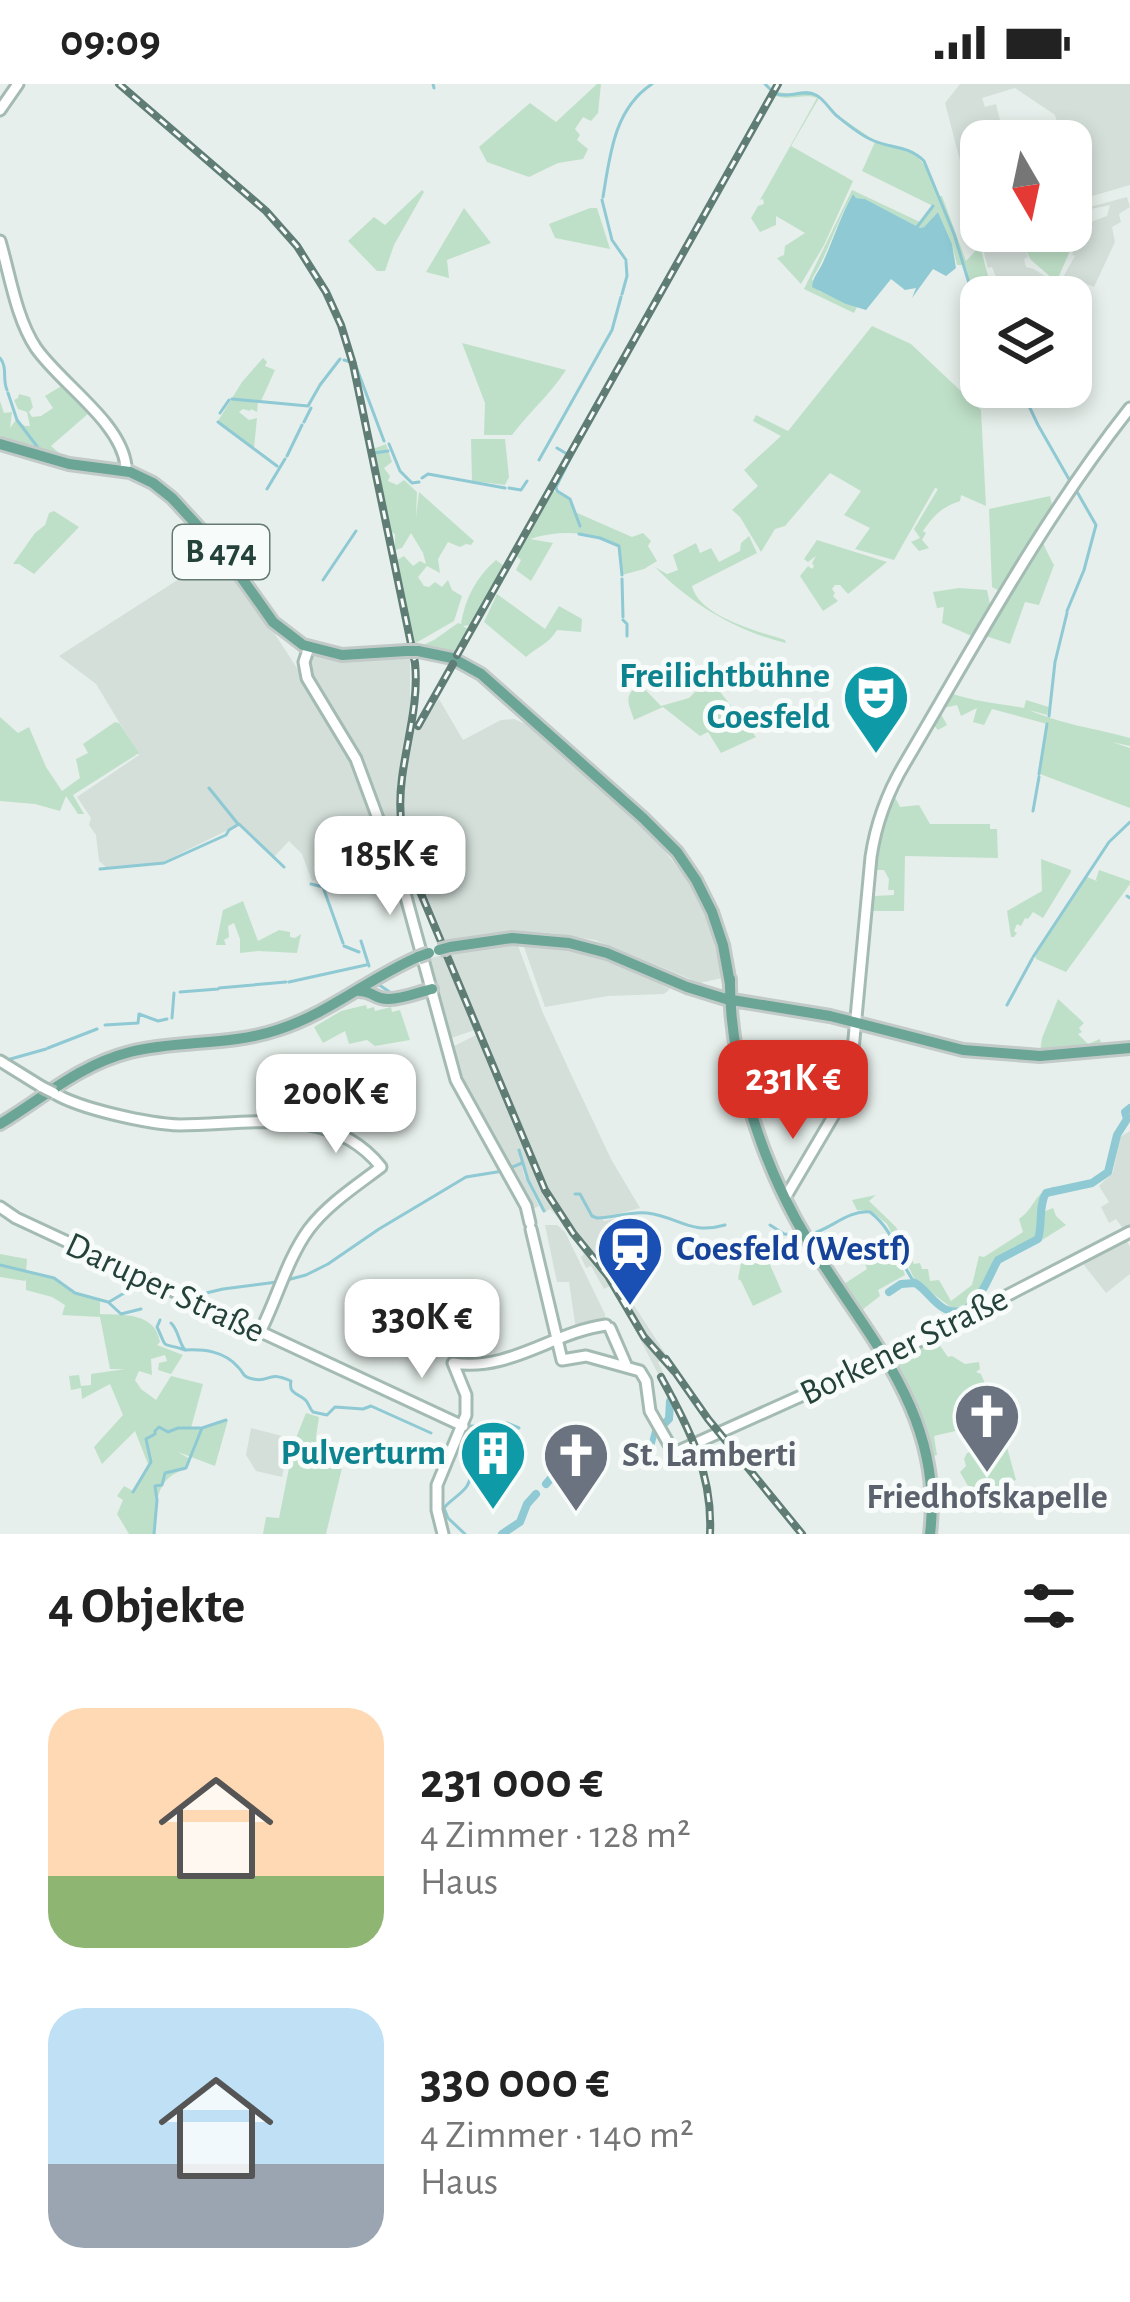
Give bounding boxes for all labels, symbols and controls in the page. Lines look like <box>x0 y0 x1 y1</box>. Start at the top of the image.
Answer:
text: 09:09 <box>60 19 161 64</box>
north arrow <box>960 120 1092 252</box>
map controls <box>960 120 1092 408</box>
button: layers <box>960 276 1092 408</box>
road number: B 474 <box>173 525 269 579</box>
place label: Freilichtbühne Coesfeld <box>619 658 830 735</box>
theatre icon: Freilichtbühne Coesfeld <box>841 662 911 756</box>
pin: 185K € <box>292 816 488 918</box>
text: 185K € <box>342 835 439 874</box>
pin: 231K € <box>695 1040 891 1142</box>
pin: 200K € <box>238 1054 434 1156</box>
text: 231K € <box>745 1059 841 1098</box>
text: 200K € <box>283 1073 389 1112</box>
station icon: Coesfeld (Westf) <box>595 1214 665 1308</box>
street label: Daruper Straße <box>60 1226 270 1350</box>
place label: Coesfeld (Westf) <box>676 1231 912 1267</box>
pin: 330K € <box>324 1279 520 1381</box>
street label: Borkener Straße <box>795 1280 1013 1412</box>
text: 330K € <box>372 1298 472 1337</box>
church icon: Friedhofskapelle <box>952 1381 1022 1475</box>
building icon: Pulverturm <box>458 1418 528 1512</box>
church icon: St. Lamberti <box>541 1420 611 1514</box>
place label: Pulverturm <box>281 1435 446 1471</box>
place label: St. Lamberti <box>622 1437 797 1473</box>
place label: Friedhofskapelle <box>866 1479 1108 1515</box>
icon: filters <box>1016 1573 1082 1639</box>
text: 4 Objekte <box>48 1581 245 1632</box>
icon: home <box>144 1756 288 1900</box>
text: 231 000 € <box>420 1756 603 1807</box>
text: 4 Zimmer · 128 m² <box>420 1816 691 1855</box>
text: Haus <box>420 1863 498 1902</box>
icon: home <box>144 2056 288 2200</box>
text: 330 000 € <box>420 2056 609 2107</box>
text: 4 Zimmer · 140 m² <box>420 2116 694 2155</box>
text: Haus <box>420 2163 498 2202</box>

